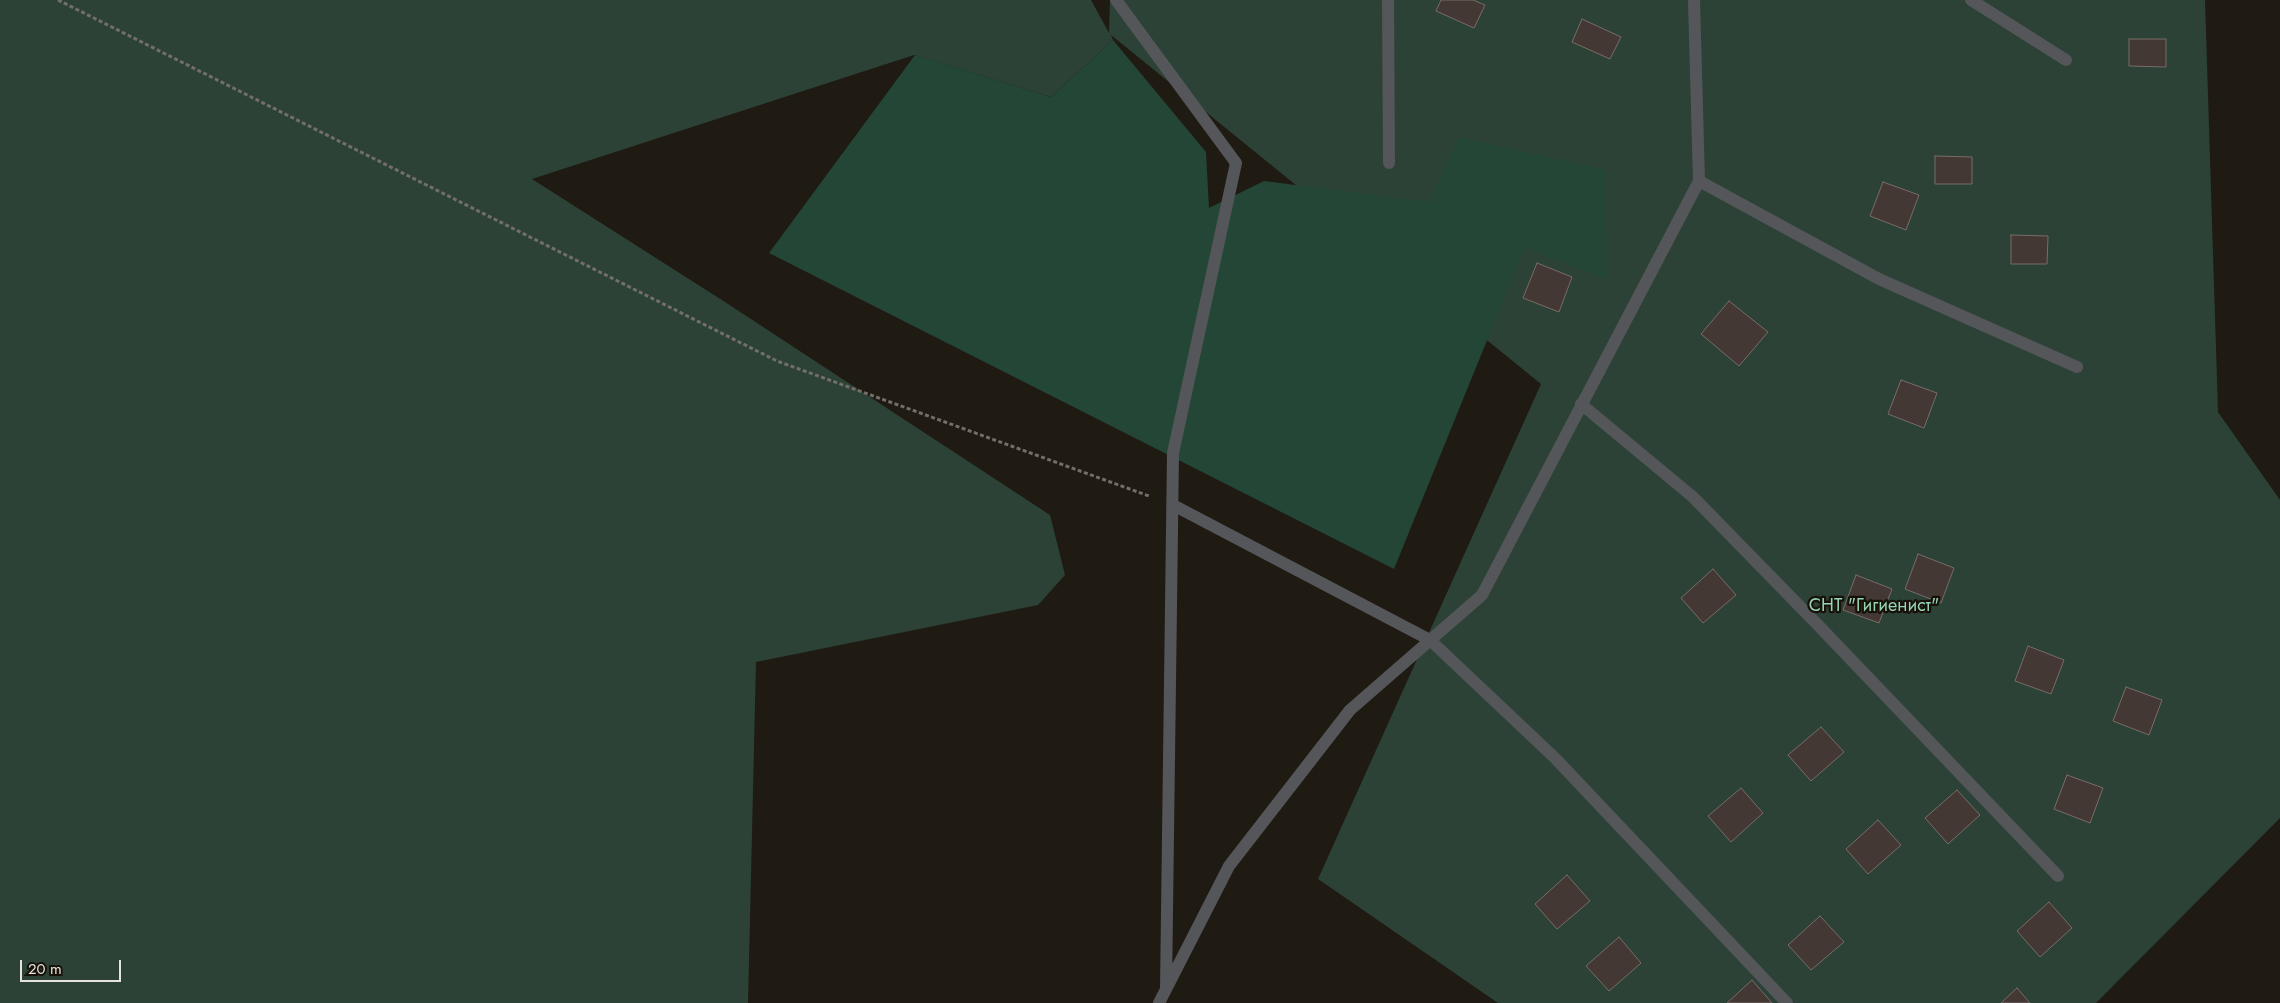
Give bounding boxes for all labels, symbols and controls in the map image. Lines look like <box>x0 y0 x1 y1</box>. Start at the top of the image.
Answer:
park label: СНТ "Гигиенист" <box>1809 596 1939 618</box>
scale bar <box>22 950 124 982</box>
text: 20 m <box>28 958 62 980</box>

